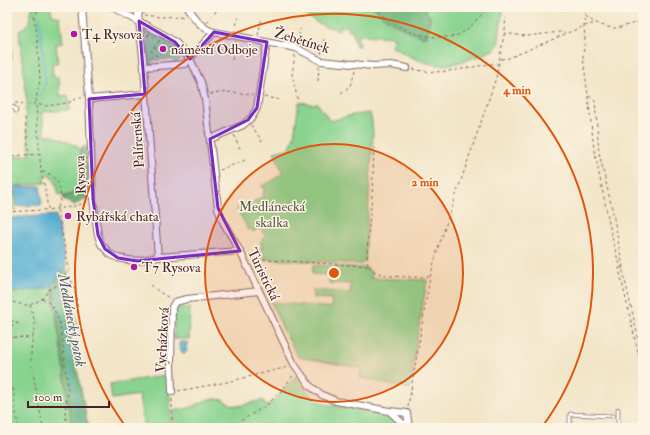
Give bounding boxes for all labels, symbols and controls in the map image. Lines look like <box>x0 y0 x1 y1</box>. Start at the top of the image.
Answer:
street label: Žebětínek <box>272 23 332 57</box>
place label: T4 Rysova <box>82 26 142 44</box>
marker: T4 Rysova <box>69 29 79 39</box>
place label: náměstí Odboje <box>171 41 258 58</box>
marker: náměstí Odboje <box>158 44 168 54</box>
text: 4 min <box>502 83 532 98</box>
street label: Palírenská <box>127 111 148 169</box>
street label: Rysova <box>71 155 91 195</box>
text: 2 min <box>411 175 439 190</box>
park label: Medlánecká skalka <box>239 198 305 231</box>
place label: Rybářská chata <box>76 208 159 226</box>
marker: Rybářská chata <box>63 211 73 221</box>
street label: Turistická <box>244 245 284 303</box>
place label: T7 Rysova <box>142 259 201 277</box>
marker: T7 Rysova <box>129 262 139 272</box>
centre of rings <box>327 266 341 280</box>
water label: Medlánecký potok <box>53 271 90 368</box>
street label: Vycházková <box>152 307 174 373</box>
scale bar <box>28 383 109 409</box>
text: 100 m <box>34 390 63 405</box>

